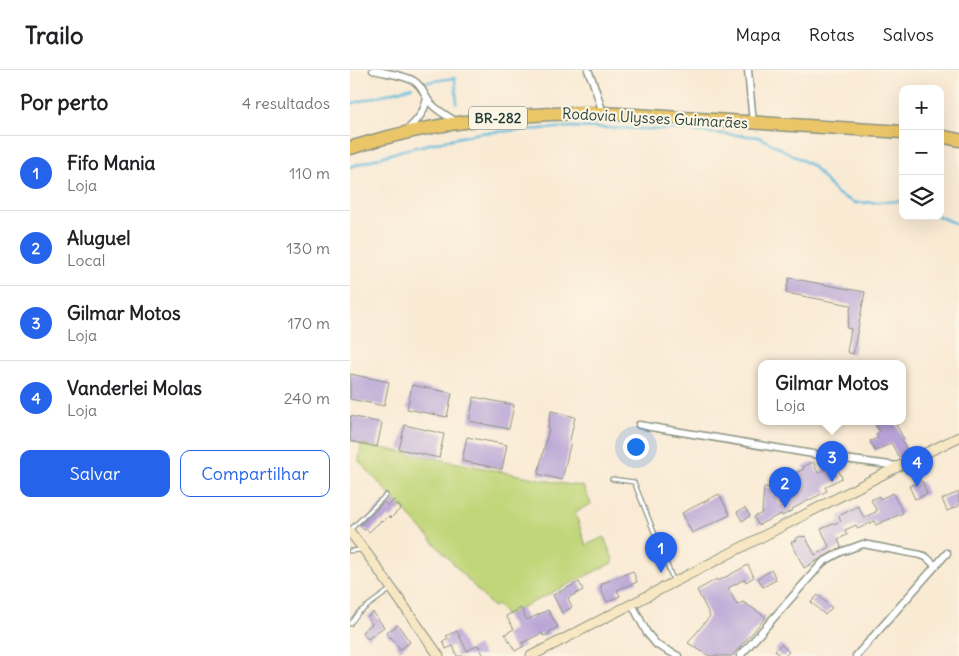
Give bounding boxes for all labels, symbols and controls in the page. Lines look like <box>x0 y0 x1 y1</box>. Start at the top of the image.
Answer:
text: Trailo <box>25 20 83 50</box>
text: Mapa <box>736 23 781 46</box>
text: Rotas <box>809 23 855 46</box>
text: Salvos <box>883 23 934 46</box>
map controls <box>899 85 944 220</box>
button: + <box>899 85 944 130</box>
text: Por perto <box>20 89 108 116</box>
text: 4 resultados <box>242 93 330 113</box>
street label: Rodovia Ulysses Guimarães <box>562 104 749 132</box>
road number: BR-282 <box>469 106 527 129</box>
button: − <box>899 130 944 175</box>
text: Fifo Mania <box>67 151 155 175</box>
text: 1 <box>33 163 39 183</box>
text: 110 m <box>289 163 330 183</box>
text: Loja <box>67 175 97 195</box>
button: layers <box>899 175 944 220</box>
text: Aluguel <box>67 226 131 250</box>
text: 2 <box>32 238 40 258</box>
text: 130 m <box>286 238 330 258</box>
text: Local <box>67 250 105 270</box>
text: Gilmar Motos <box>67 301 181 325</box>
text: 3 <box>31 313 41 333</box>
text: 170 m <box>287 313 330 333</box>
text: Loja <box>67 325 97 345</box>
popup <box>758 360 906 425</box>
text: Gilmar Motos <box>775 371 889 395</box>
text: Vanderlei Molas <box>67 376 202 400</box>
text: 4 <box>31 388 41 408</box>
text: 240 m <box>284 388 330 408</box>
text: Loja <box>775 395 805 415</box>
text: Loja <box>67 400 97 420</box>
your location <box>623 434 649 460</box>
pin: 3 <box>816 441 848 482</box>
pin: 4 <box>901 446 933 487</box>
button: Salvar <box>20 450 170 497</box>
button: Compartilhar <box>180 450 330 497</box>
pin: 2 <box>769 467 801 508</box>
pin: 1 <box>645 532 677 573</box>

